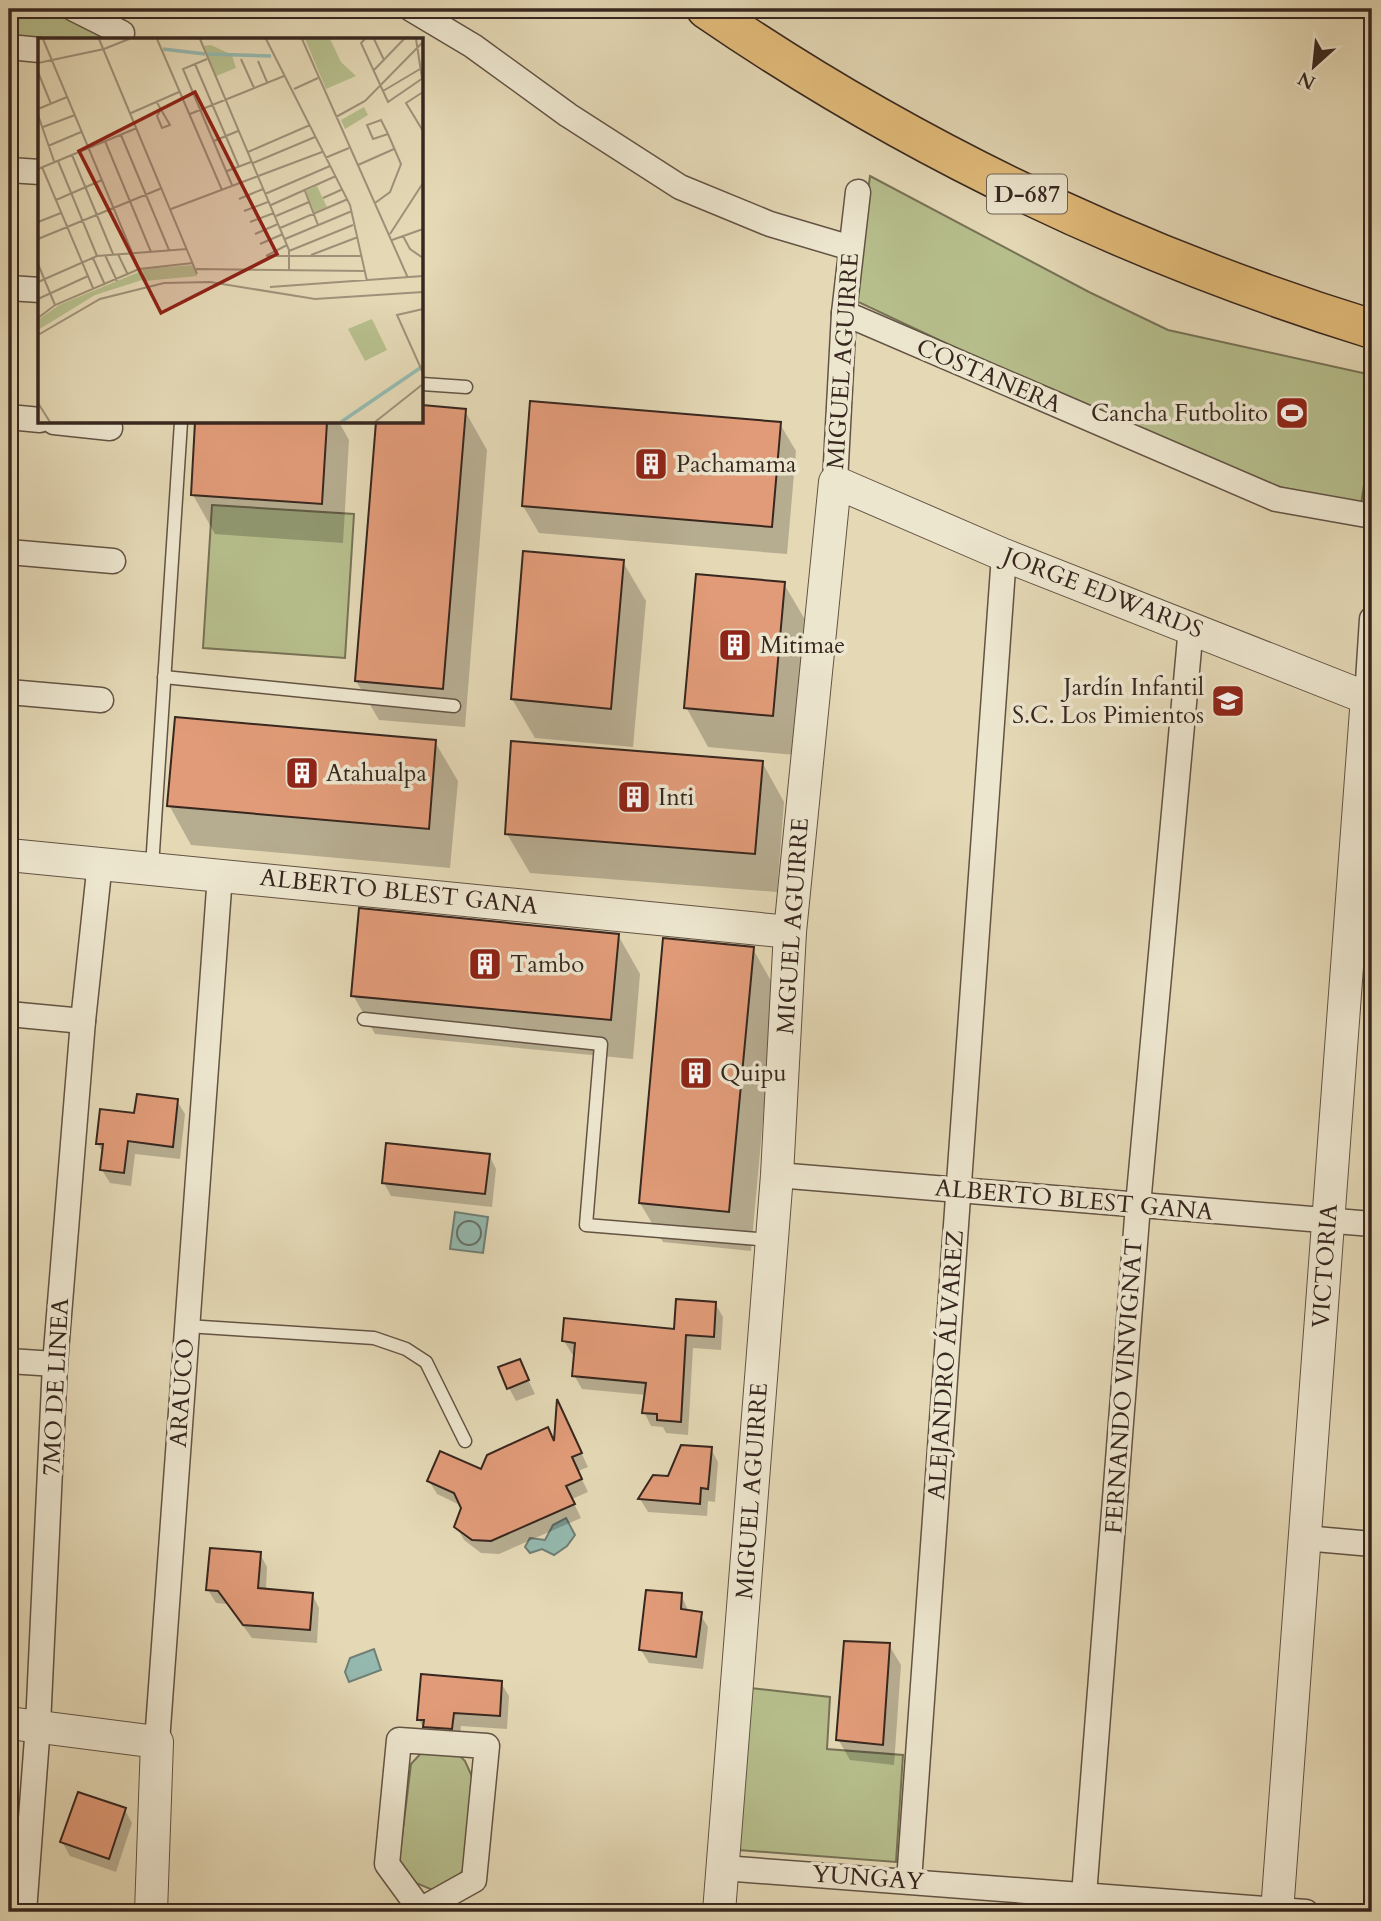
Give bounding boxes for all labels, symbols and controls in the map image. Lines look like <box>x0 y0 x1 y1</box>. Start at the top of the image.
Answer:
north arrow <box>1280 32 1350 102</box>
inset map <box>38 38 424 424</box>
text: N <box>1293 65 1320 96</box>
road number: D-687 <box>987 174 1067 214</box>
street label: MIGUEL AGUIRRE <box>819 252 867 470</box>
street label: COSTANERA <box>911 331 1068 422</box>
sports icon: Cancha Futbolito <box>1273 394 1311 432</box>
place label: Cancha Futbolito <box>1091 397 1268 430</box>
building icon: Pachamama <box>632 445 670 483</box>
place label: Pachamama <box>676 448 797 481</box>
street label: JORGE EDWARDS <box>995 539 1208 646</box>
building icon: Mitimae <box>716 626 754 664</box>
place label: Mitimae <box>760 629 845 662</box>
place label: Jardín Infantil S.C. Los Pimientos <box>1012 671 1204 732</box>
school or university icon: Jardín Infantil S.C. Los Pimientos <box>1209 682 1247 720</box>
building icon: Atahualpa <box>283 754 321 792</box>
place label: Atahualpa <box>326 757 428 790</box>
building icon: Inti <box>615 778 653 816</box>
place label: Inti <box>658 781 694 814</box>
street label: MIGUEL AGUIRRE <box>769 817 817 1035</box>
street label: ALBERTO BLEST GANA <box>258 861 541 923</box>
building icon: Tambo <box>466 945 504 983</box>
place label: Tambo <box>510 948 584 981</box>
building icon: Quipu <box>677 1054 715 1092</box>
place label: Quipu <box>720 1057 787 1090</box>
street label: ALBERTO BLEST GANA <box>933 1171 1216 1229</box>
street label: VICTORIA <box>1304 1202 1346 1329</box>
street label: ALEJANDRO ÁLVAREZ <box>920 1229 972 1501</box>
street label: FERNANDO VINVIGNAT <box>1097 1237 1151 1535</box>
street label: 7MO DE LINEA <box>35 1296 77 1477</box>
street label: ARAUCO <box>162 1337 202 1449</box>
street label: MIGUEL AGUIRRE <box>728 1382 776 1600</box>
street label: YUNGAY <box>811 1858 925 1898</box>

